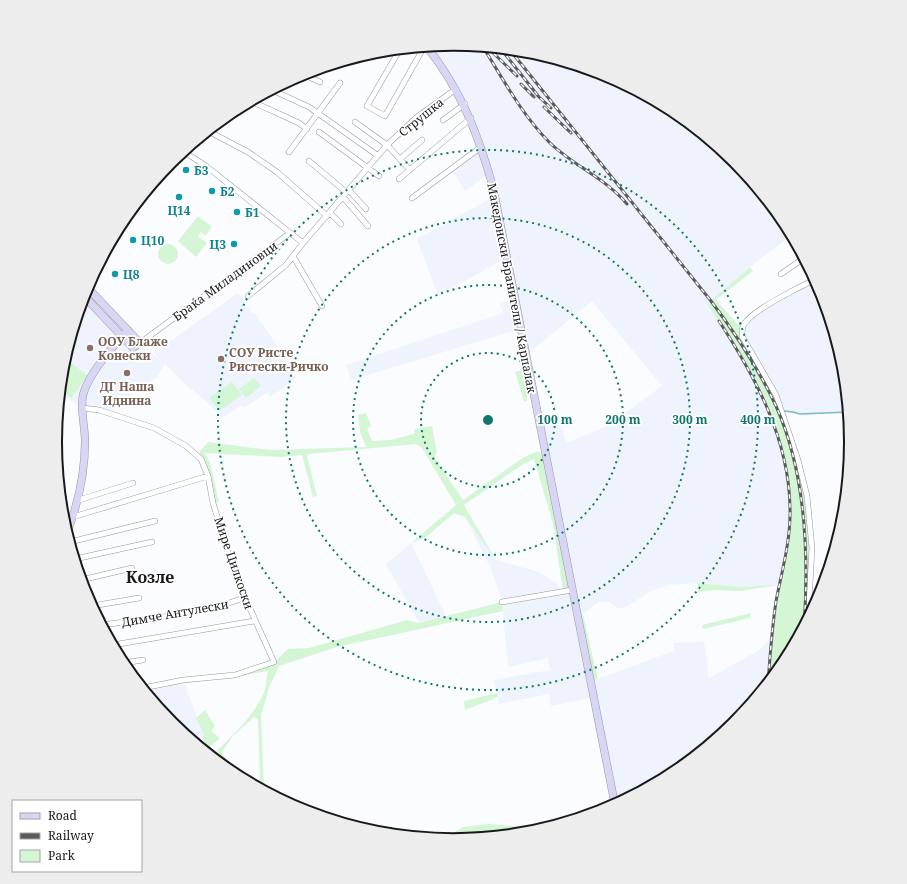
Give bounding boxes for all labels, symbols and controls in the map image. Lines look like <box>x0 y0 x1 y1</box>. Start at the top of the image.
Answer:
street label: Струшка <box>395 93 447 140</box>
place label: Б3 <box>194 162 209 179</box>
marker: Б3 <box>181 165 191 175</box>
street label: Македонски Бранители / Карпалак <box>483 182 541 395</box>
place label: Б2 <box>220 183 235 200</box>
marker: Б2 <box>207 186 217 196</box>
marker: Ц14 <box>174 192 184 202</box>
place label: Ц14 <box>167 202 191 219</box>
place label: Б1 <box>245 204 260 221</box>
marker: Б1 <box>232 207 242 217</box>
place label: Ц10 <box>141 232 164 249</box>
marker: Ц10 <box>128 235 138 245</box>
place label: Ц3 <box>210 236 226 253</box>
street label: Браќа Миладиновци <box>169 237 281 325</box>
marker: Ц3 <box>229 239 239 249</box>
place label: Ц8 <box>123 266 140 283</box>
marker: Ц8 <box>110 269 120 279</box>
place label: ООУ Блаже Конески <box>98 333 168 364</box>
marker: ООУ Блаже Конески <box>85 343 95 353</box>
place label: СОУ Ристе Ристески-Ричко <box>229 344 329 375</box>
marker: СОУ Ристе Ристески-Ричко <box>216 354 226 364</box>
marker: ДГ Наша Иднина <box>122 368 132 378</box>
place label: ДГ Наша Иднина <box>100 378 154 409</box>
text: 100 m <box>537 411 573 428</box>
text: 200 m <box>605 411 641 428</box>
text: 300 m <box>672 411 708 428</box>
text: 400 m <box>740 411 776 428</box>
centre of rings <box>481 413 495 427</box>
street label: Мире Цилкоски <box>210 514 258 612</box>
district label: Козле <box>126 566 174 588</box>
street label: Димче Антулески <box>120 595 230 631</box>
legend <box>12 800 142 872</box>
text: Road <box>48 807 78 824</box>
text: Railway <box>48 827 94 844</box>
text: Park <box>48 847 76 864</box>

